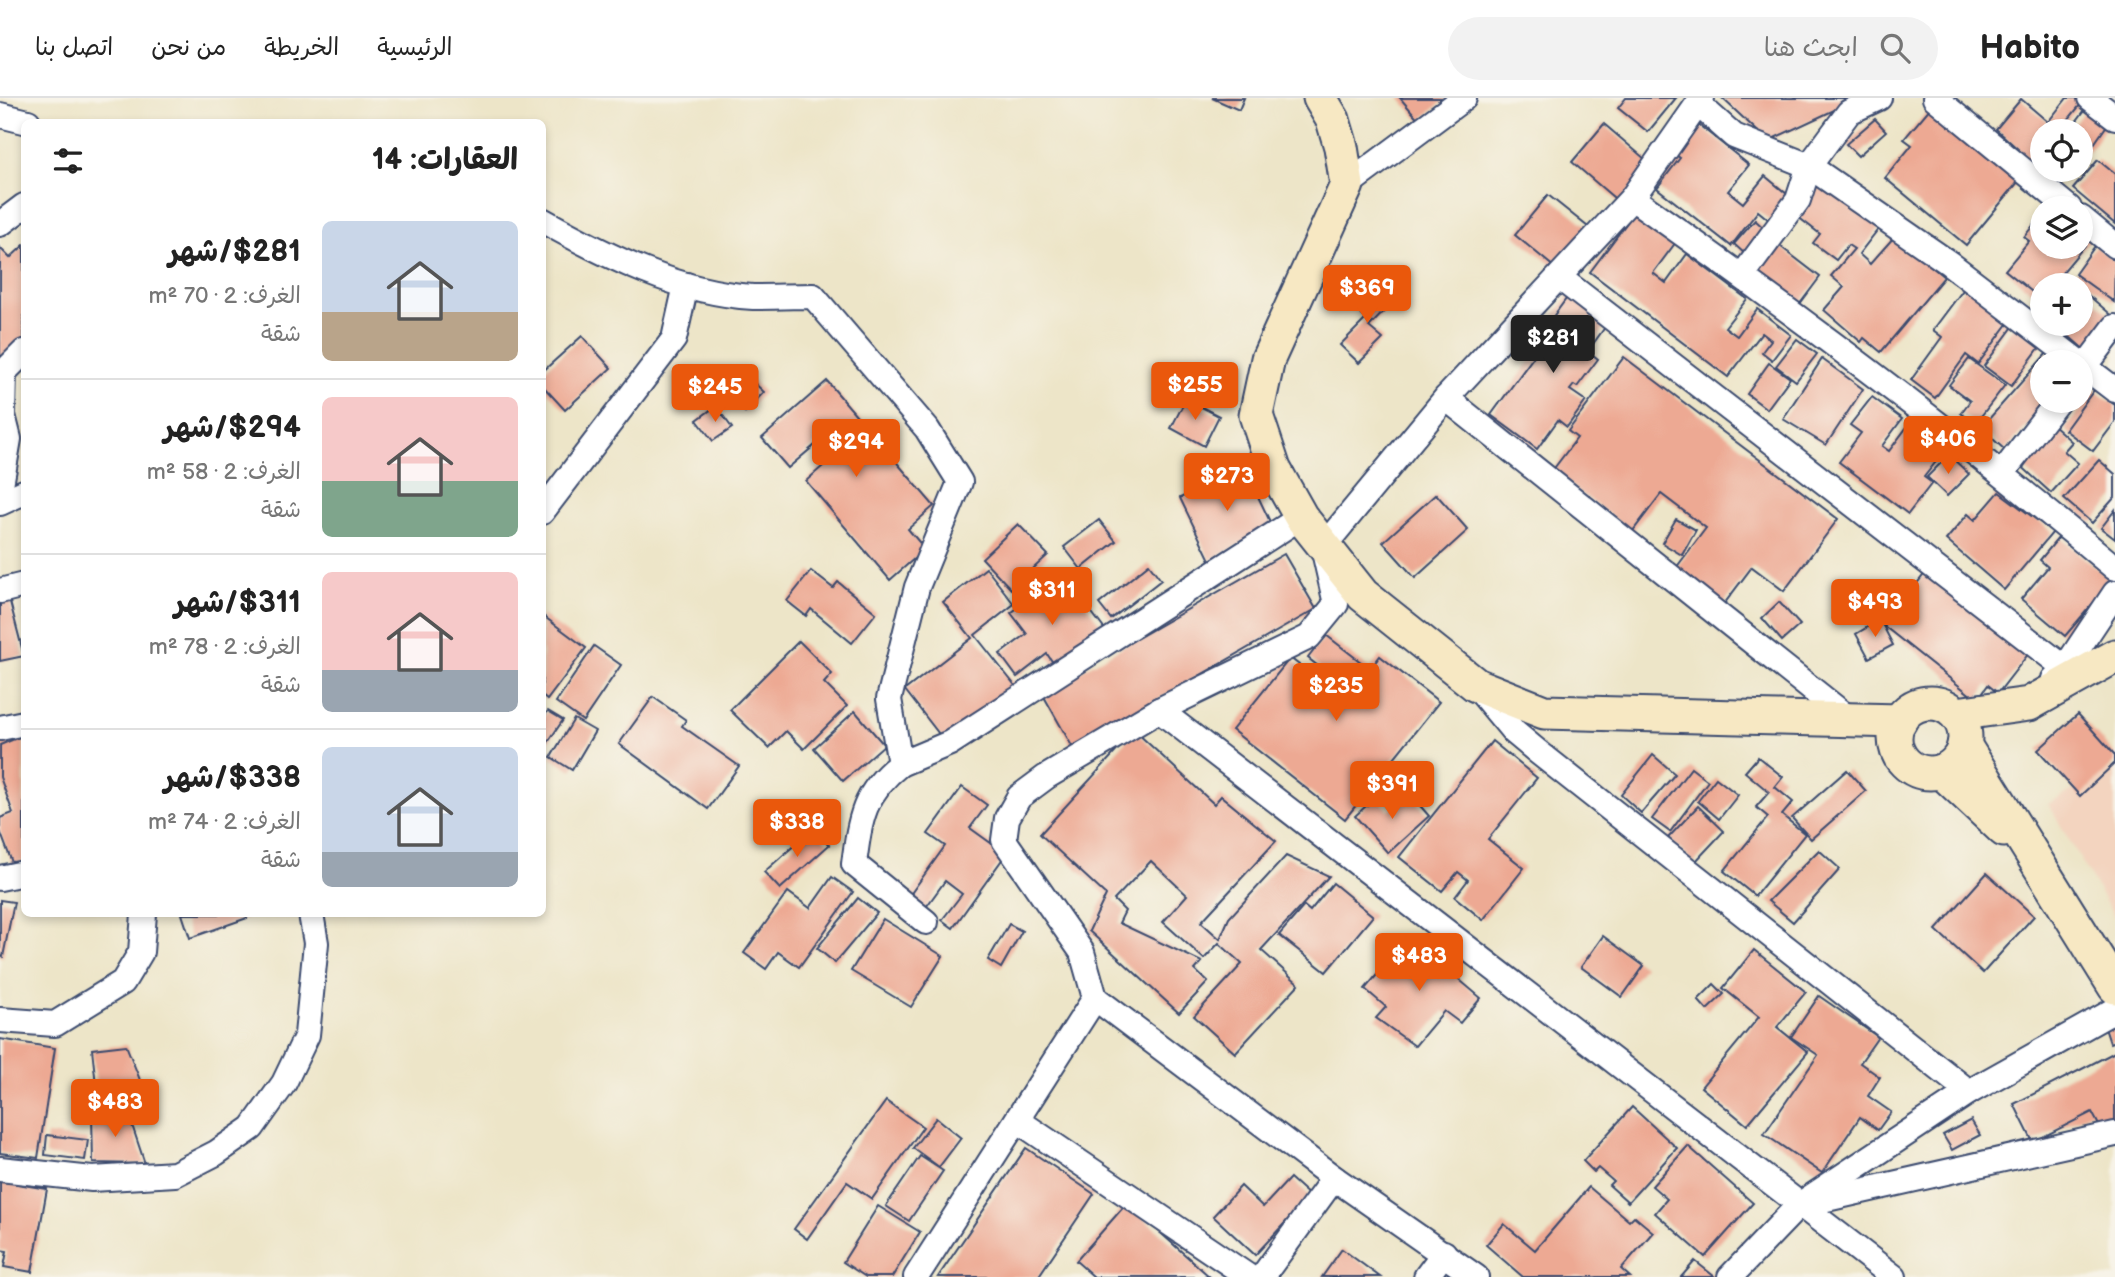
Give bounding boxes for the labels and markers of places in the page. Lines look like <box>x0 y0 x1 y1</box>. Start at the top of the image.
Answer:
pin: $369 <box>1326 266 1408 325</box>
pin: $281 <box>1512 316 1594 375</box>
pin: $255 <box>1154 362 1236 422</box>
pin: $245 <box>674 364 756 424</box>
pin: $406 <box>1907 416 1989 476</box>
pin: $294 <box>815 420 897 479</box>
pin: $273 <box>1186 454 1268 513</box>
pin: $311 <box>1011 568 1093 627</box>
pin: $493 <box>1834 580 1916 639</box>
pin: $235 <box>1295 664 1377 723</box>
pin: $391 <box>1351 762 1433 821</box>
pin: $338 <box>756 800 838 859</box>
pin: $483 <box>1378 934 1460 993</box>
pin: $483 <box>74 1080 156 1139</box>

